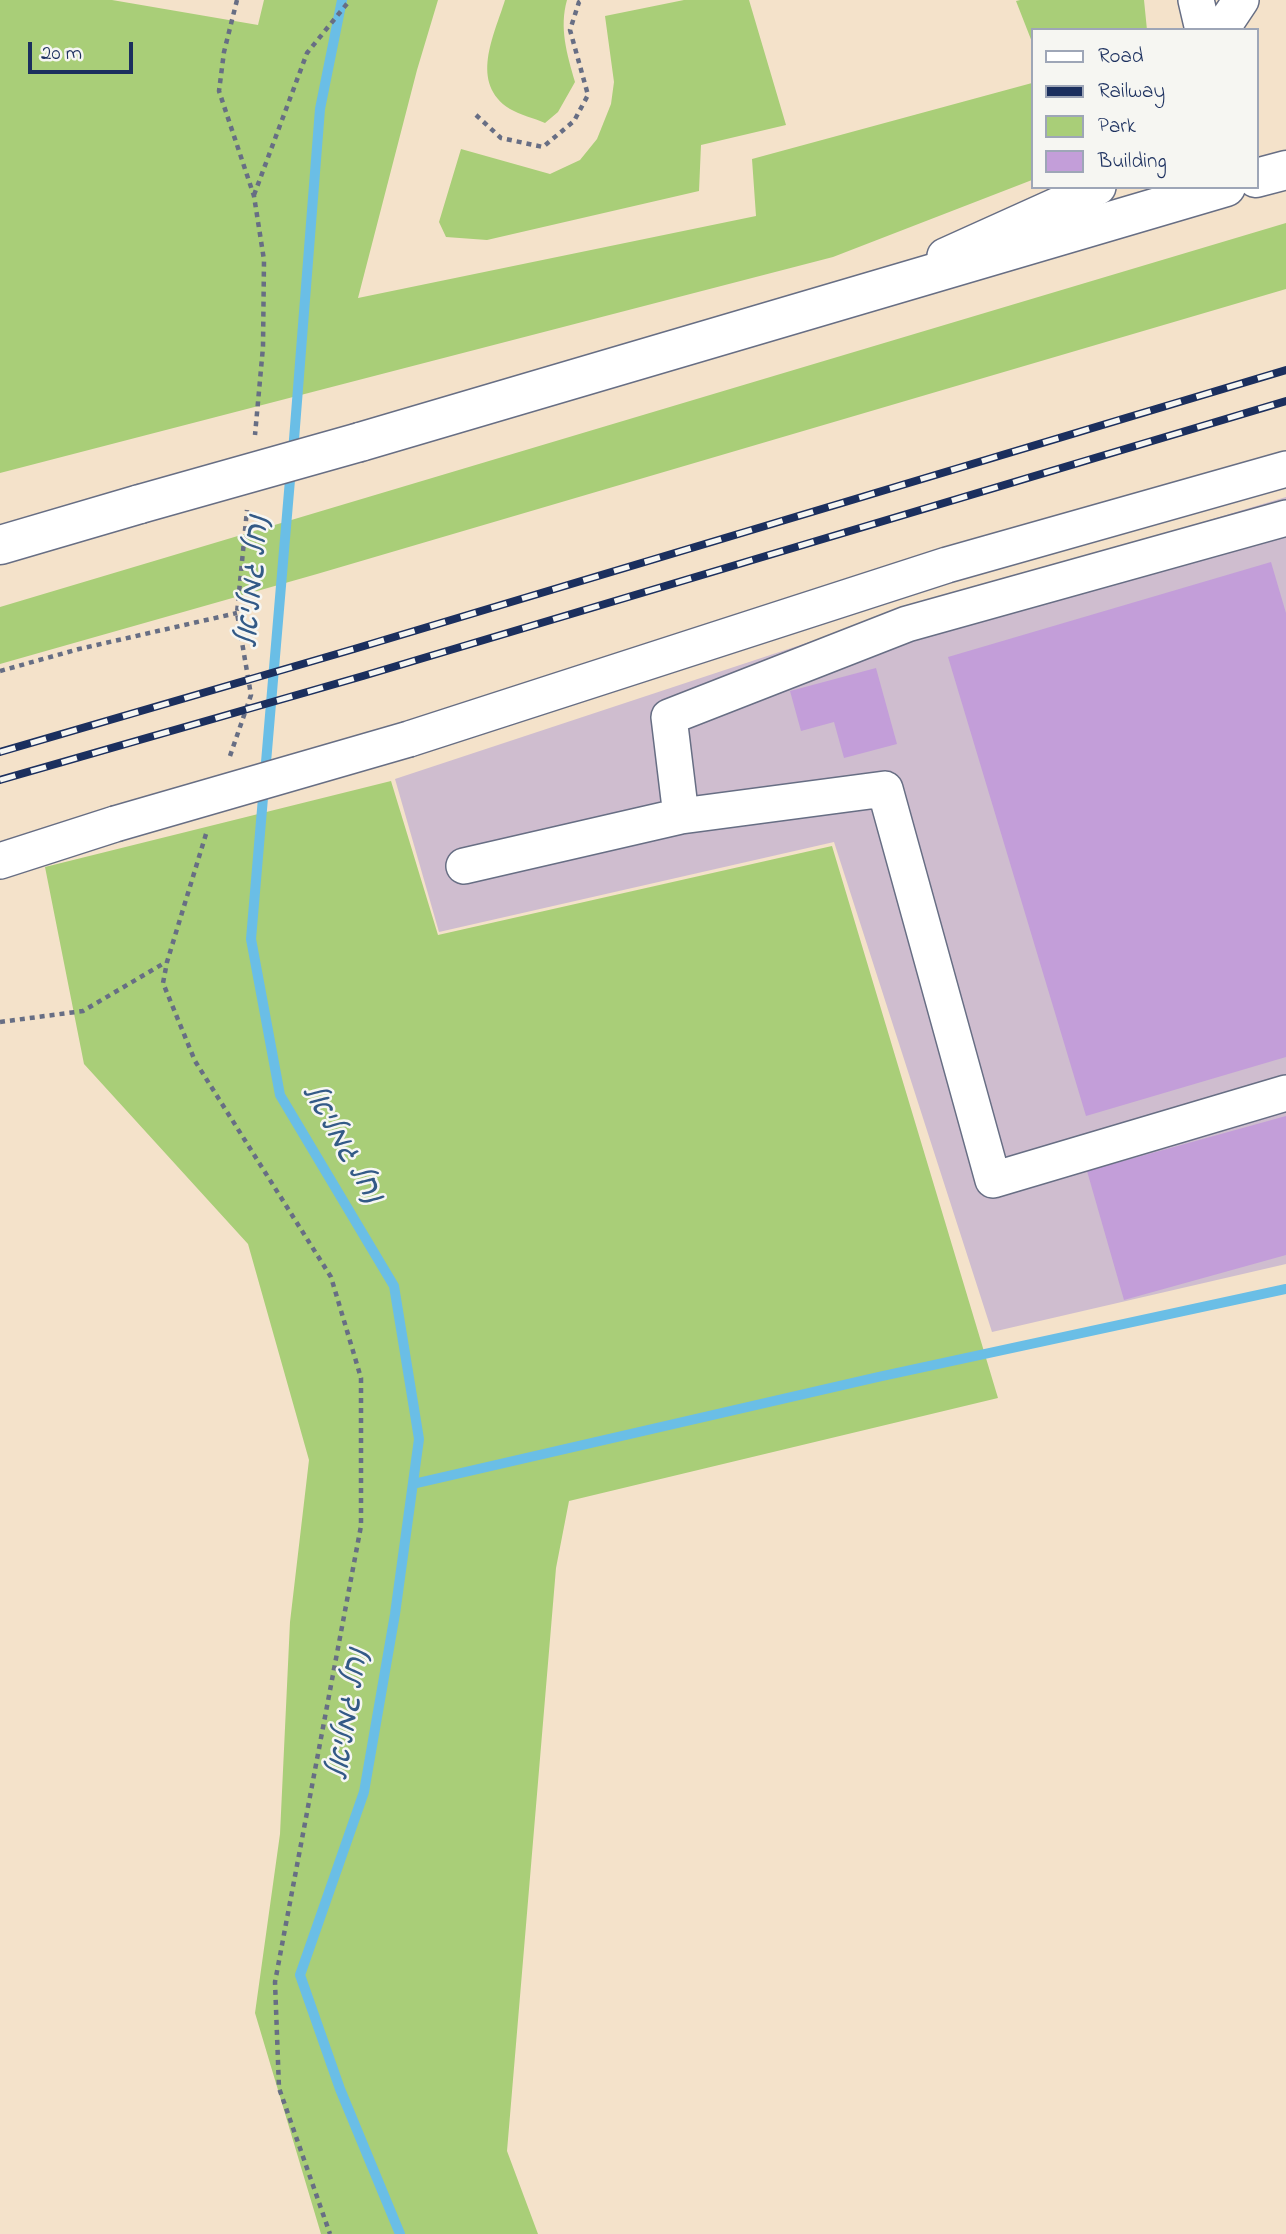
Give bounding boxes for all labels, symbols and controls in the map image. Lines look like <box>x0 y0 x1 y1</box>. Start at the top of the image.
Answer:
scale bar <box>32 28 136 72</box>
legend <box>1030 28 1258 189</box>
text: 20 m <box>41 39 82 69</box>
text: Road <box>1098 42 1144 72</box>
text: Railway <box>1098 77 1165 107</box>
text: Park <box>1098 112 1136 142</box>
text: Building <box>1098 147 1167 177</box>
water label: נחל גמליאל <box>232 514 280 650</box>
water label: נחל גמליאל <box>291 1079 389 1211</box>
water label: נחל גמליאל <box>323 1647 379 1783</box>

